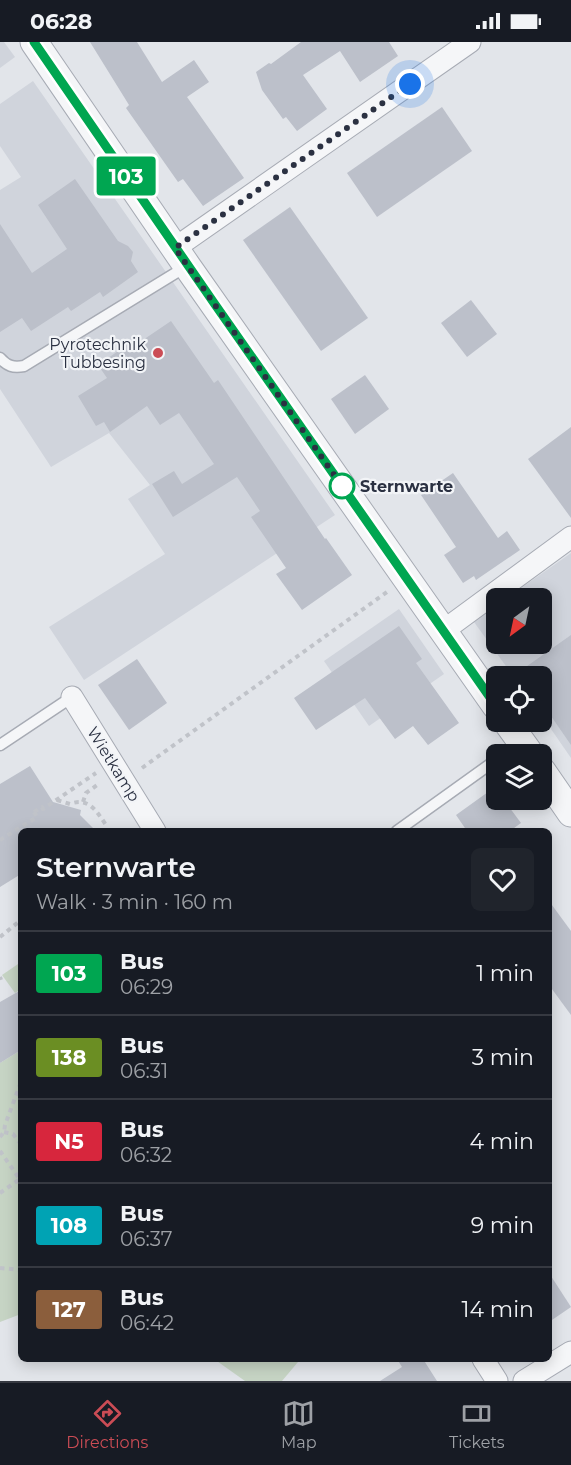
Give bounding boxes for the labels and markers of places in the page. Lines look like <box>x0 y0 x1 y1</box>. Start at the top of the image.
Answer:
place label: Pyrotechnik Tubbesing <box>49 335 146 372</box>
marker: Pyrotechnik Tubbesing <box>151 346 165 360</box>
marker: Sternwarte <box>329 473 355 499</box>
place label: Sternwarte <box>360 477 453 496</box>

